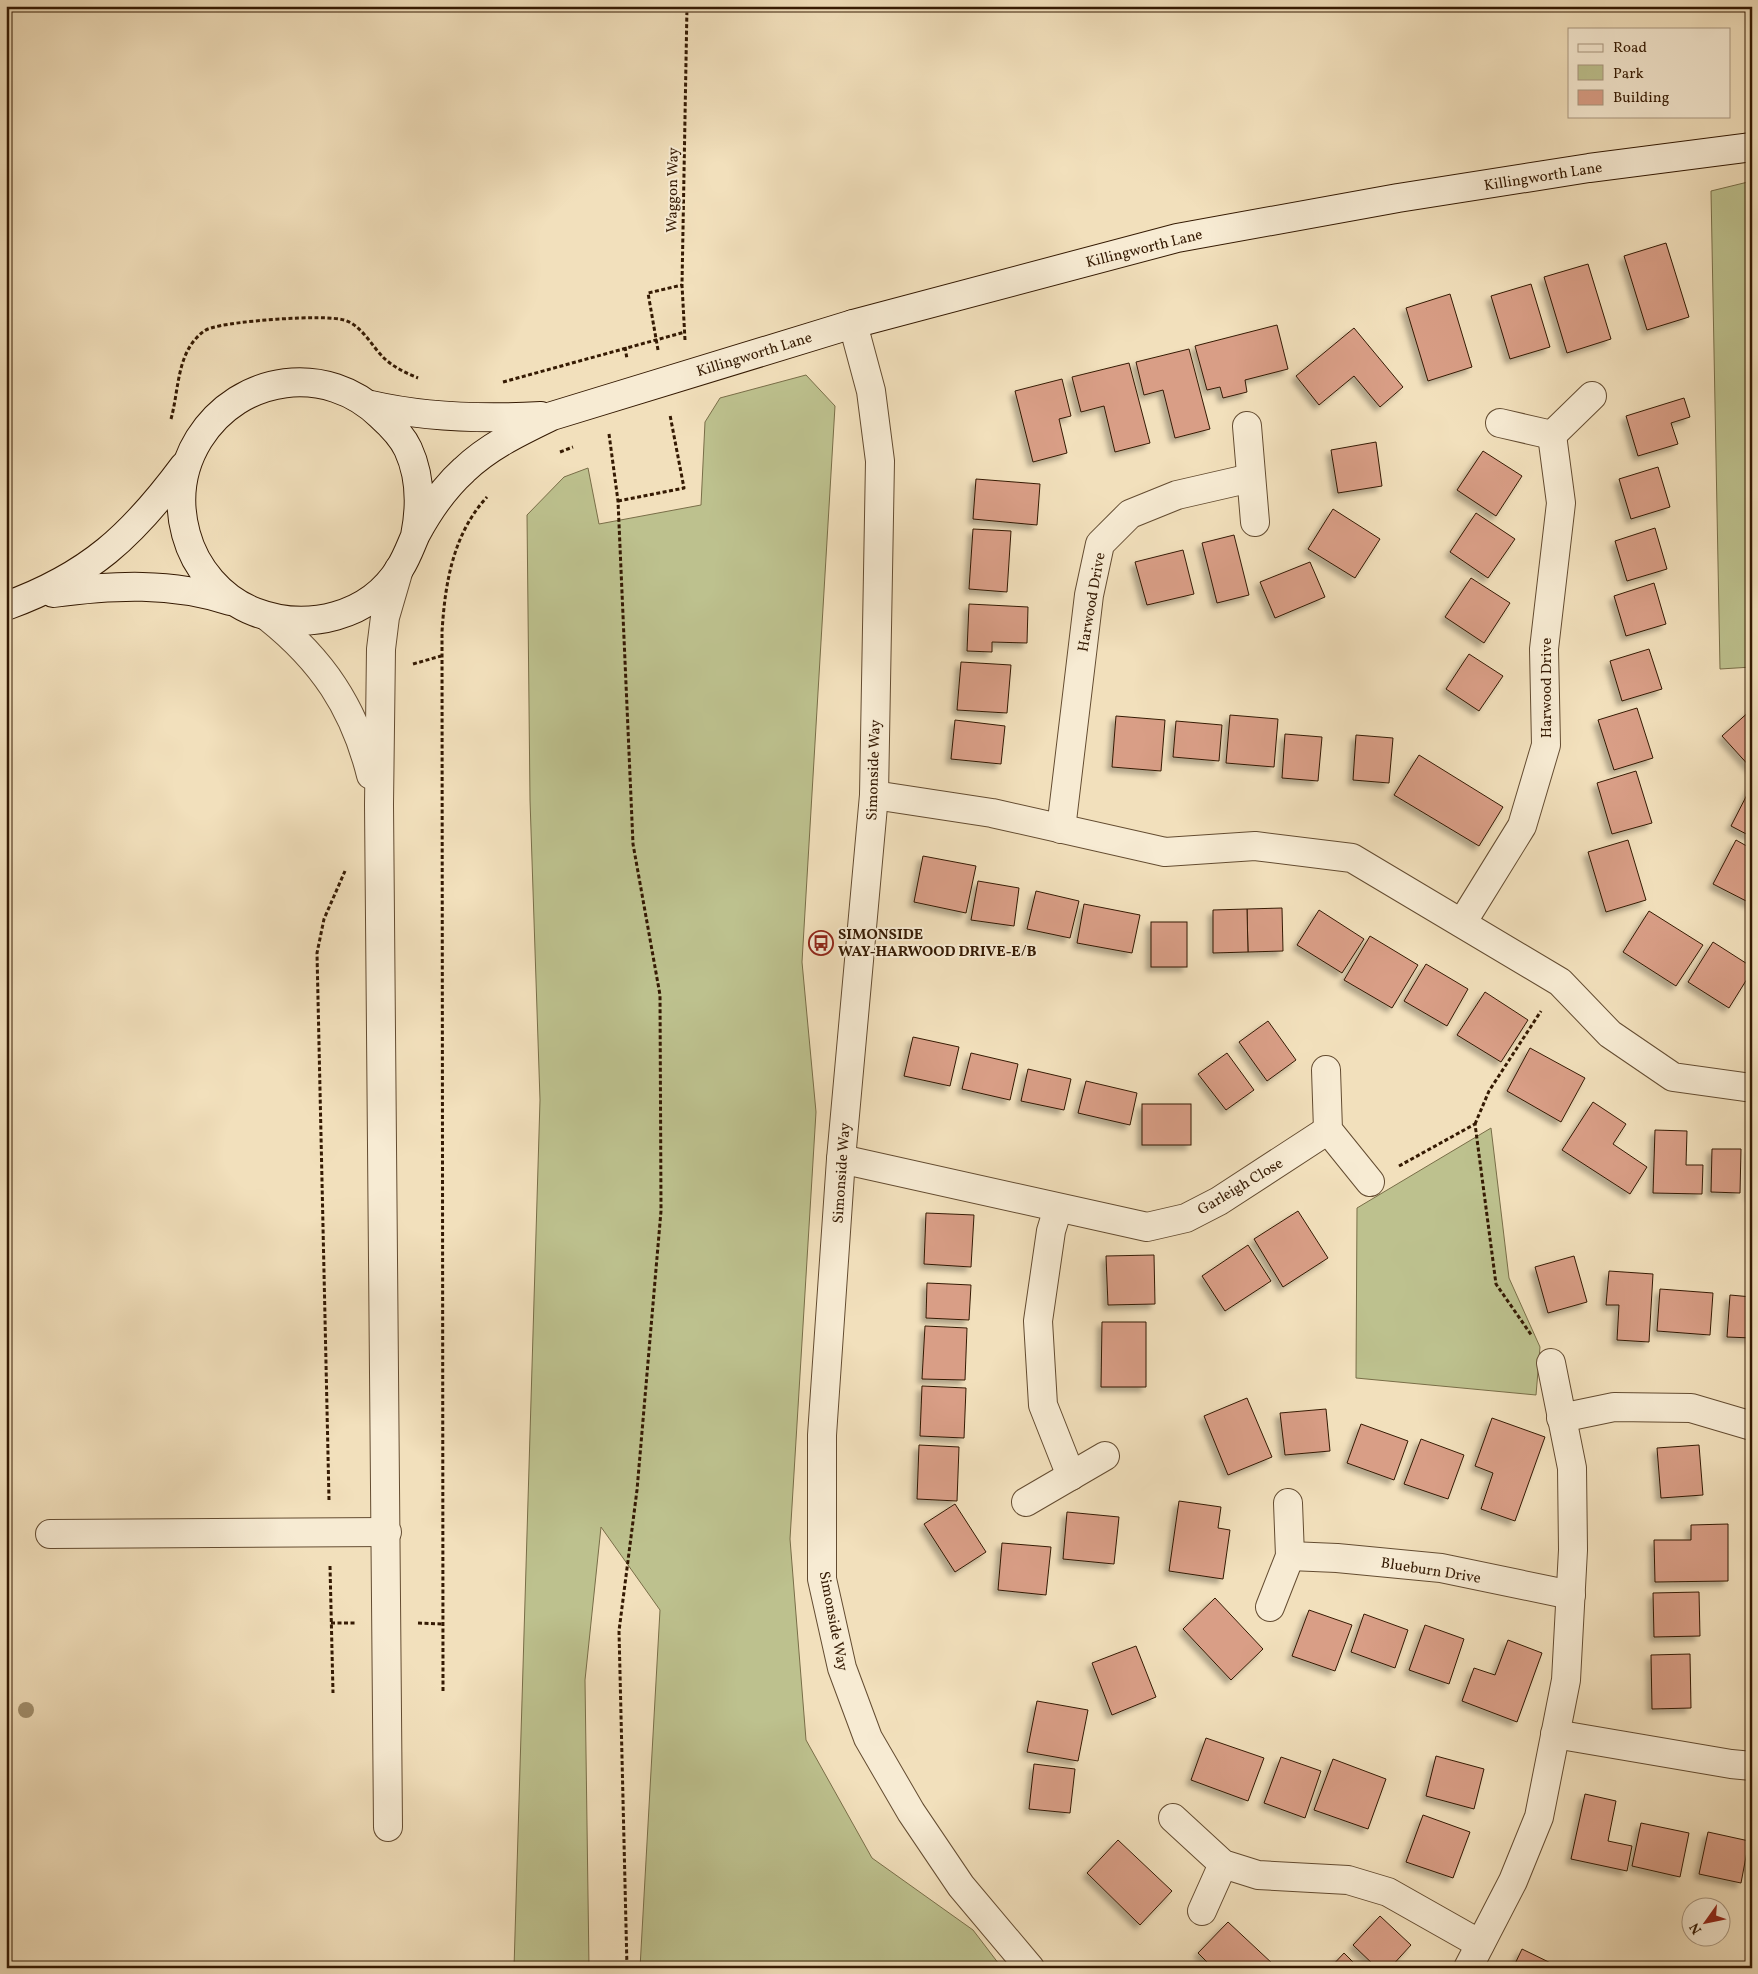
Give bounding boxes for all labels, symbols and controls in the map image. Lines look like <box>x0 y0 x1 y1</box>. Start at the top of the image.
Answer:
legend <box>1568 28 1730 118</box>
text: Road <box>1613 38 1647 59</box>
text: Park <box>1613 64 1644 85</box>
text: Building <box>1613 88 1670 109</box>
street label: Waggon Way <box>662 147 685 233</box>
street label: Killingworth Lane <box>1483 158 1604 197</box>
street label: Killingworth Lane <box>1084 225 1205 274</box>
street label: Killingworth Lane <box>694 328 815 383</box>
street label: Harwood Drive <box>1073 551 1112 654</box>
street label: Harwood Drive <box>1537 638 1558 738</box>
street label: Simonside Way <box>862 719 887 821</box>
place label: SIMONSIDE WAY-HARWOOD DRIVE-E/B <box>838 925 1036 963</box>
bus stop icon: SIMONSIDE WAY-HARWOOD DRIVE-E/B <box>808 930 834 956</box>
street label: Simonside Way <box>828 1122 857 1224</box>
street label: Garleigh Close <box>1194 1154 1287 1221</box>
street label: Blueburn Drive <box>1379 1553 1482 1590</box>
street label: Simonside Way <box>813 1570 852 1673</box>
north arrow <box>1680 1896 1730 1946</box>
text: N <box>1686 1919 1707 1938</box>

